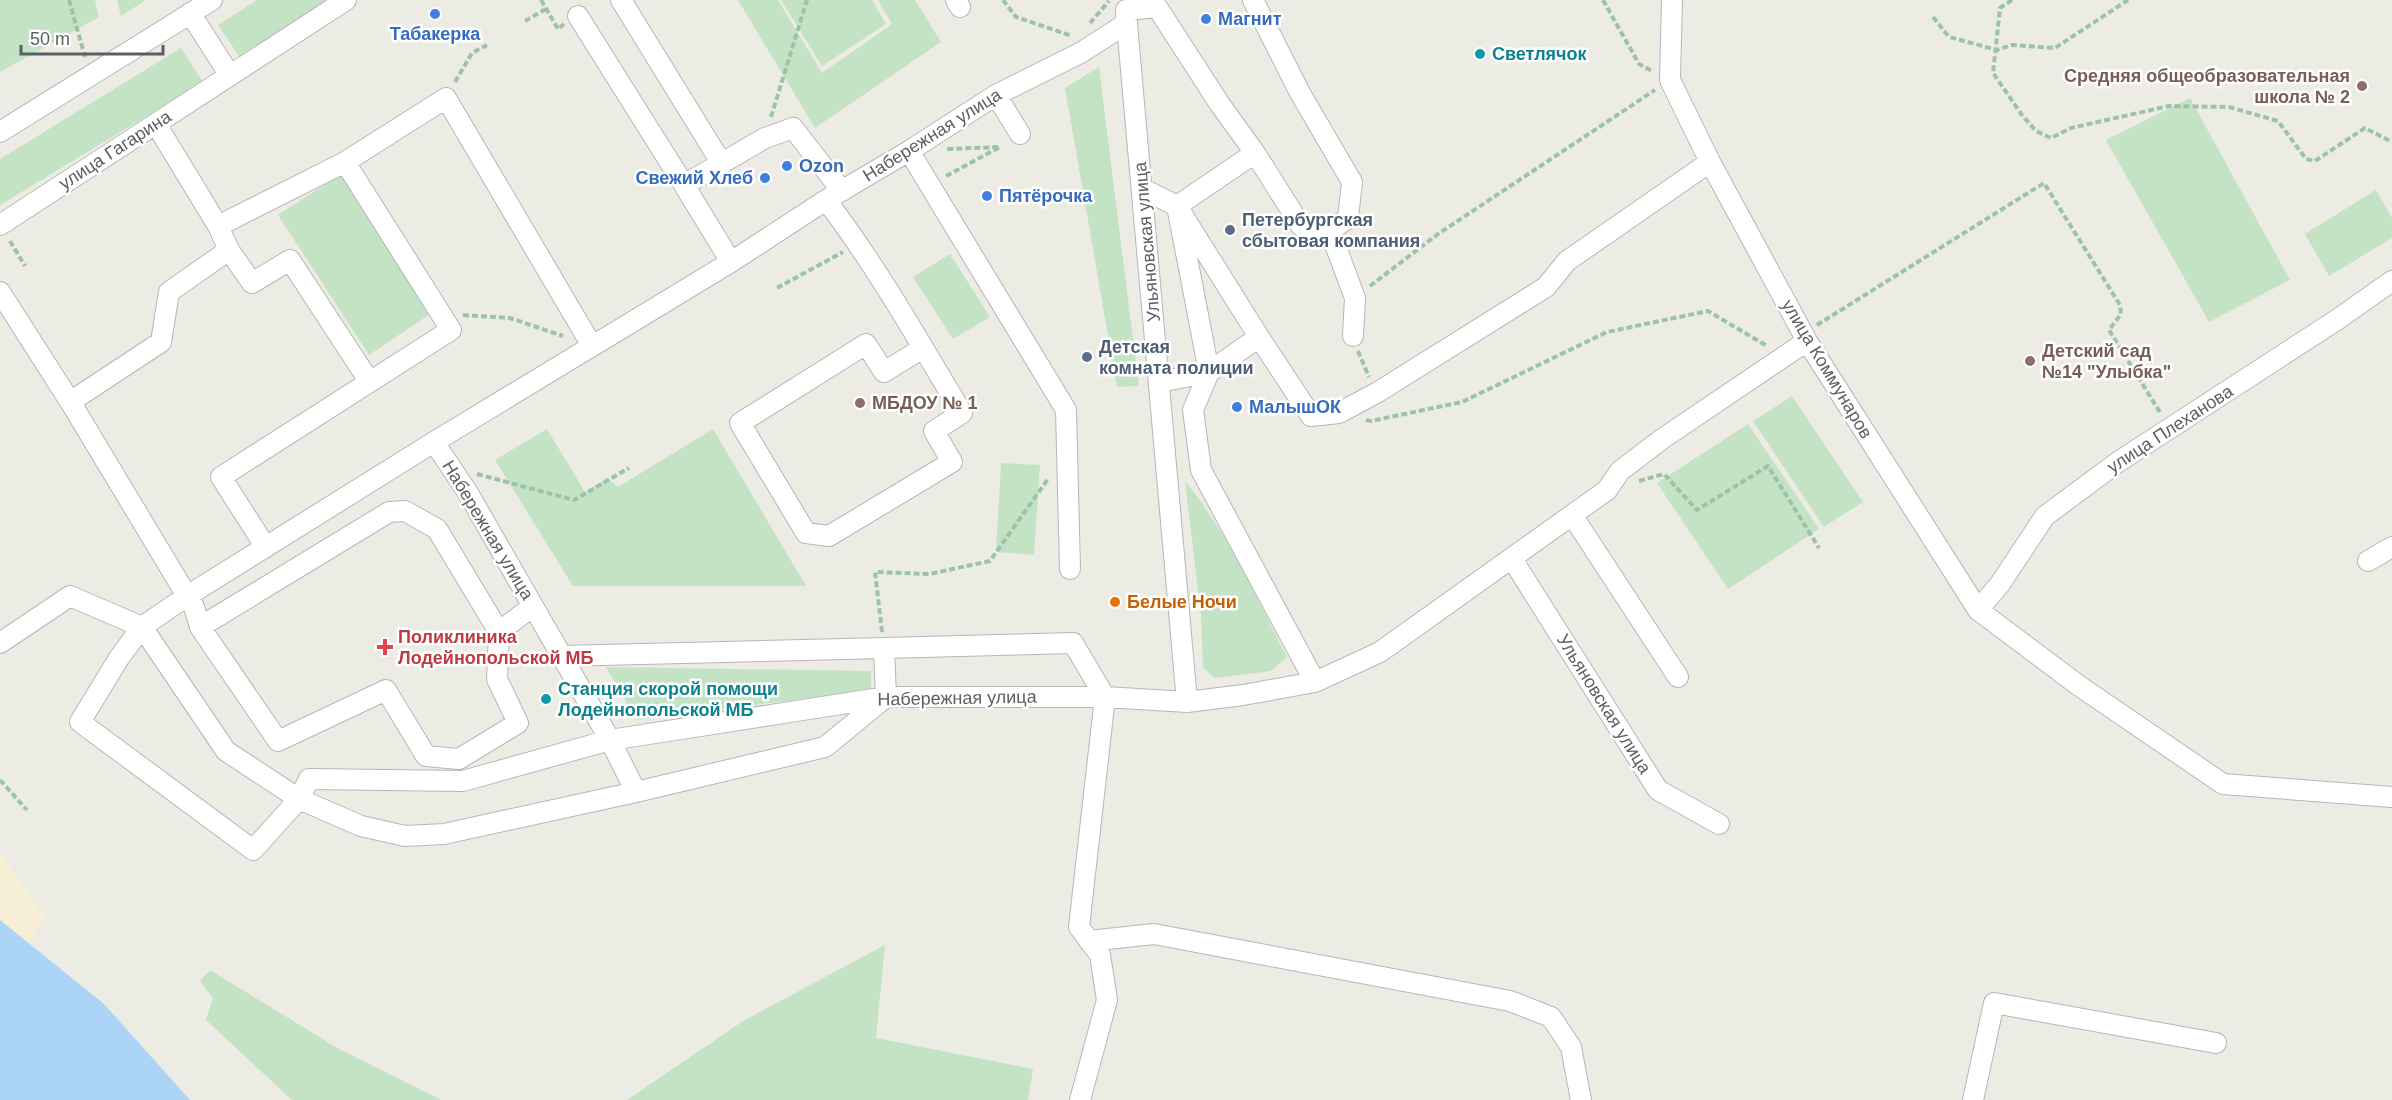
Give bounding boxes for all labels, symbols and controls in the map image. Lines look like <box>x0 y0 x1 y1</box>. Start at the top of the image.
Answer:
marker: Табакерка <box>428 7 442 21</box>
place label: Магнит <box>1218 9 1282 29</box>
marker: Магнит <box>1199 12 1213 26</box>
scale bar <box>21 18 164 56</box>
place label: Табакерка <box>390 24 481 44</box>
text: 50 m <box>30 29 70 49</box>
place label: Светлячок <box>1492 44 1588 64</box>
marker: Светлячок <box>1473 47 1487 61</box>
place label: Средняя общеобразовательная школа № 2 <box>2064 66 2350 107</box>
marker: Средняя общеобразовательная школа № 2 <box>2355 79 2369 93</box>
street label: Набережная улица <box>859 84 1006 186</box>
street label: улица Гагарина <box>55 106 176 194</box>
place label: Ozon <box>799 156 844 176</box>
marker: Ozon <box>780 159 794 173</box>
street label: Ульяновская улица <box>1130 160 1164 323</box>
place label: Свежий Хлеб <box>635 168 753 188</box>
marker: Свежий Хлеб <box>758 171 772 185</box>
place label: Пятёрочка <box>999 186 1093 206</box>
marker: Пятёрочка <box>980 189 994 203</box>
place label: Петербургская сбытовая компания <box>1242 210 1420 251</box>
marker: Петербургская сбытовая компания <box>1223 223 1237 237</box>
street label: улица Коммунаров <box>1778 296 1876 442</box>
place label: Детская комната полиции <box>1099 337 1254 378</box>
place label: Детский сад №14 "Улыбка" <box>2042 341 2171 382</box>
marker: Детская комната полиции <box>1080 350 1094 364</box>
marker: Детский сад №14 "Улыбка" <box>2023 354 2037 368</box>
street label: улица Плеханова <box>2103 380 2237 477</box>
place label: МБДОУ № 1 <box>872 393 978 413</box>
marker: МБДОУ № 1 <box>853 396 867 410</box>
place label: МалышОК <box>1249 397 1342 417</box>
marker: МалышОК <box>1230 400 1244 414</box>
street label: Набережная улица <box>438 457 538 604</box>
place label: Белые Ночи <box>1127 592 1237 612</box>
marker: Белые Ночи <box>1108 595 1122 609</box>
place label: Поликлиника Лодейнопольской МБ <box>398 627 594 668</box>
street label: Ульяновская улица <box>1553 631 1656 778</box>
marker: Поликлиника Лодейнопольской МБ <box>376 638 394 656</box>
place label: Станция скорой помощи Лодейнопольской МБ <box>558 679 778 720</box>
street label: Набережная улица <box>877 687 1038 709</box>
marker: Станция скорой помощи Лодейнопольской МБ <box>539 692 553 706</box>

